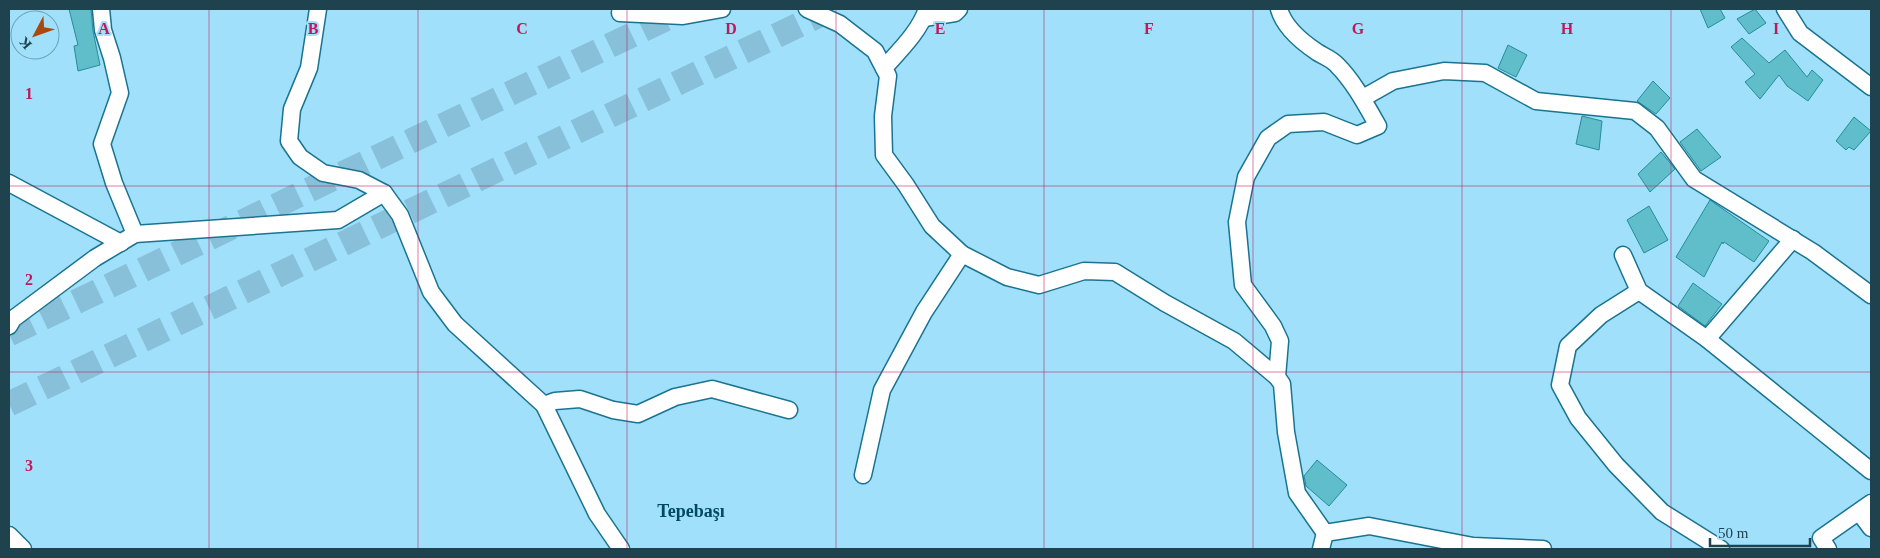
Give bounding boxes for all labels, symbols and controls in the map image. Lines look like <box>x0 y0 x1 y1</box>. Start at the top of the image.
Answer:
north arrow <box>10 10 60 60</box>
text: A <box>98 20 110 37</box>
text: B <box>308 20 319 37</box>
text: C <box>516 20 528 37</box>
text: D <box>725 20 737 37</box>
text: E <box>935 20 945 37</box>
text: F <box>1144 20 1154 37</box>
text: G <box>1352 20 1365 37</box>
text: H <box>1561 20 1574 37</box>
text: I <box>1773 20 1779 37</box>
text: K <box>16 34 35 52</box>
text: 1 <box>25 85 33 102</box>
text: 2 <box>25 271 33 288</box>
text: 3 <box>25 457 33 474</box>
district label: Tepebaşı <box>657 501 725 521</box>
scale bar <box>1710 516 1810 548</box>
text: 50 m <box>1718 525 1749 541</box>

